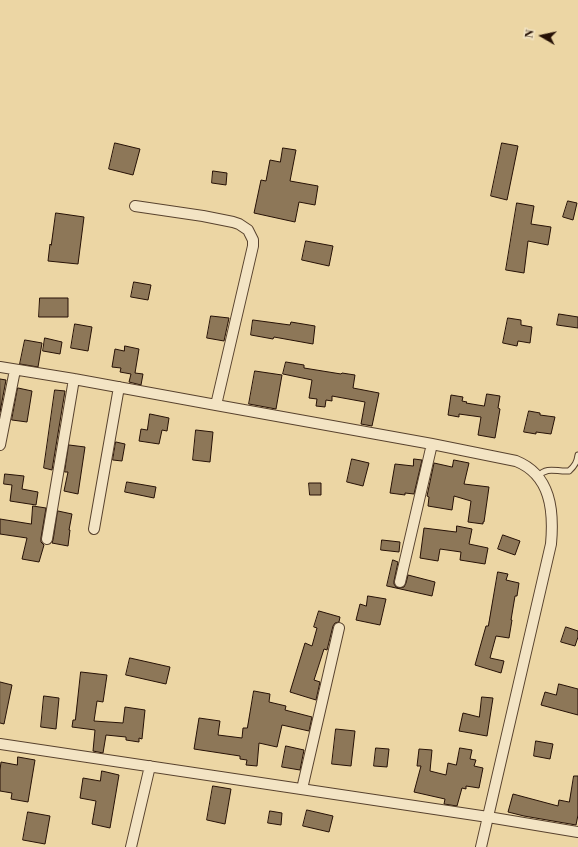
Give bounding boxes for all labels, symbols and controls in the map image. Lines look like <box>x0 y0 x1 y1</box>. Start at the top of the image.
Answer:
north arrow <box>522 16 562 56</box>
text: N <box>523 29 538 40</box>

